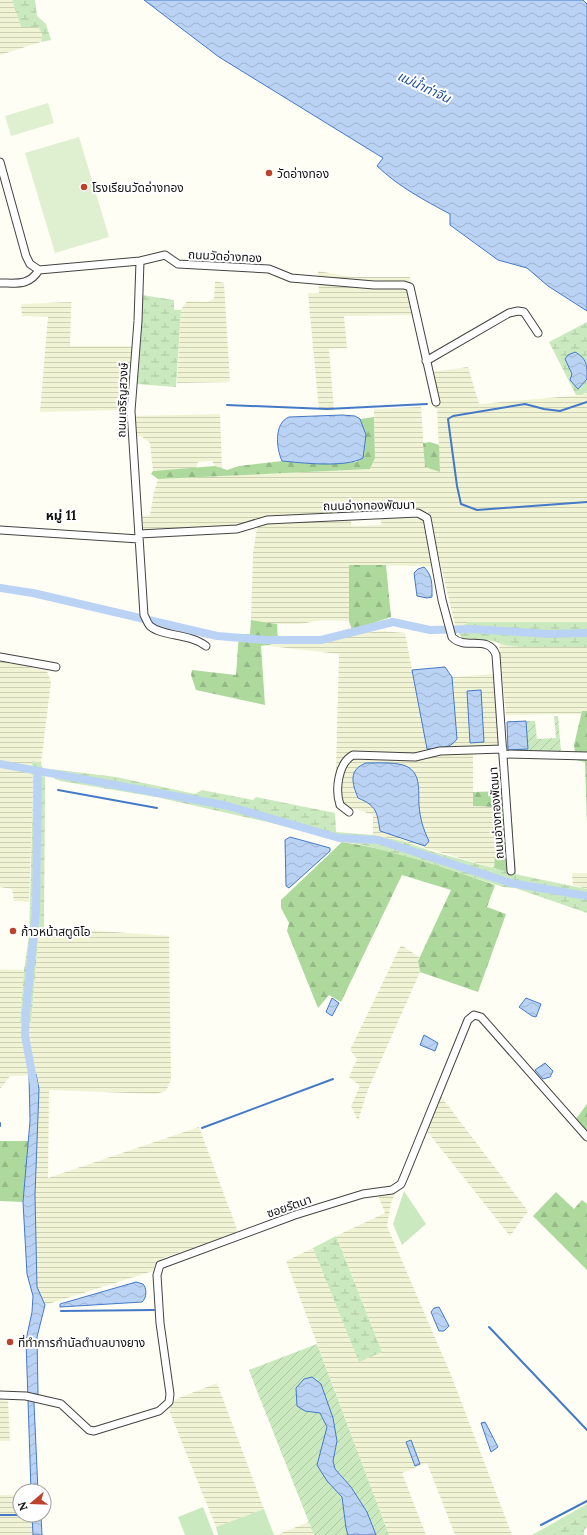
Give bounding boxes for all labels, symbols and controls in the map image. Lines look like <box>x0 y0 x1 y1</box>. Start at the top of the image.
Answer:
water label: แม่น้ำท่าจีน <box>395 66 455 107</box>
place label: วัดอ่างทอง <box>277 166 329 181</box>
marker: วัดอ่างทอง <box>264 168 274 178</box>
place label: โรงเรียนวัดอ่างทอง <box>92 180 184 195</box>
marker: โรงเรียนวัดอ่างทอง <box>79 182 89 192</box>
street label: ถนนวัดอ่างทอง <box>188 247 262 265</box>
street label: ถนนเจริญสวงษ์ <box>113 362 131 438</box>
street label: ถนนอ่างทองพัฒนา <box>323 497 415 513</box>
district label: หมู่ 11 <box>46 507 76 524</box>
street label: ถนนอ่างทองพัฒนา <box>485 766 507 860</box>
place label: ก้าวหน้าสตูดิโอ <box>21 924 91 939</box>
marker: ก้าวหน้าสตูดิโอ <box>8 926 18 936</box>
street label: ซอยรัตนา <box>265 1191 313 1221</box>
place label: ที่ทำการกำนัลตำบลบางยาง <box>18 1334 145 1350</box>
marker: ที่ทำการกำนัลตำบลบางยาง <box>5 1337 15 1347</box>
north arrow <box>12 1483 52 1523</box>
text: N <box>14 1499 31 1513</box>

